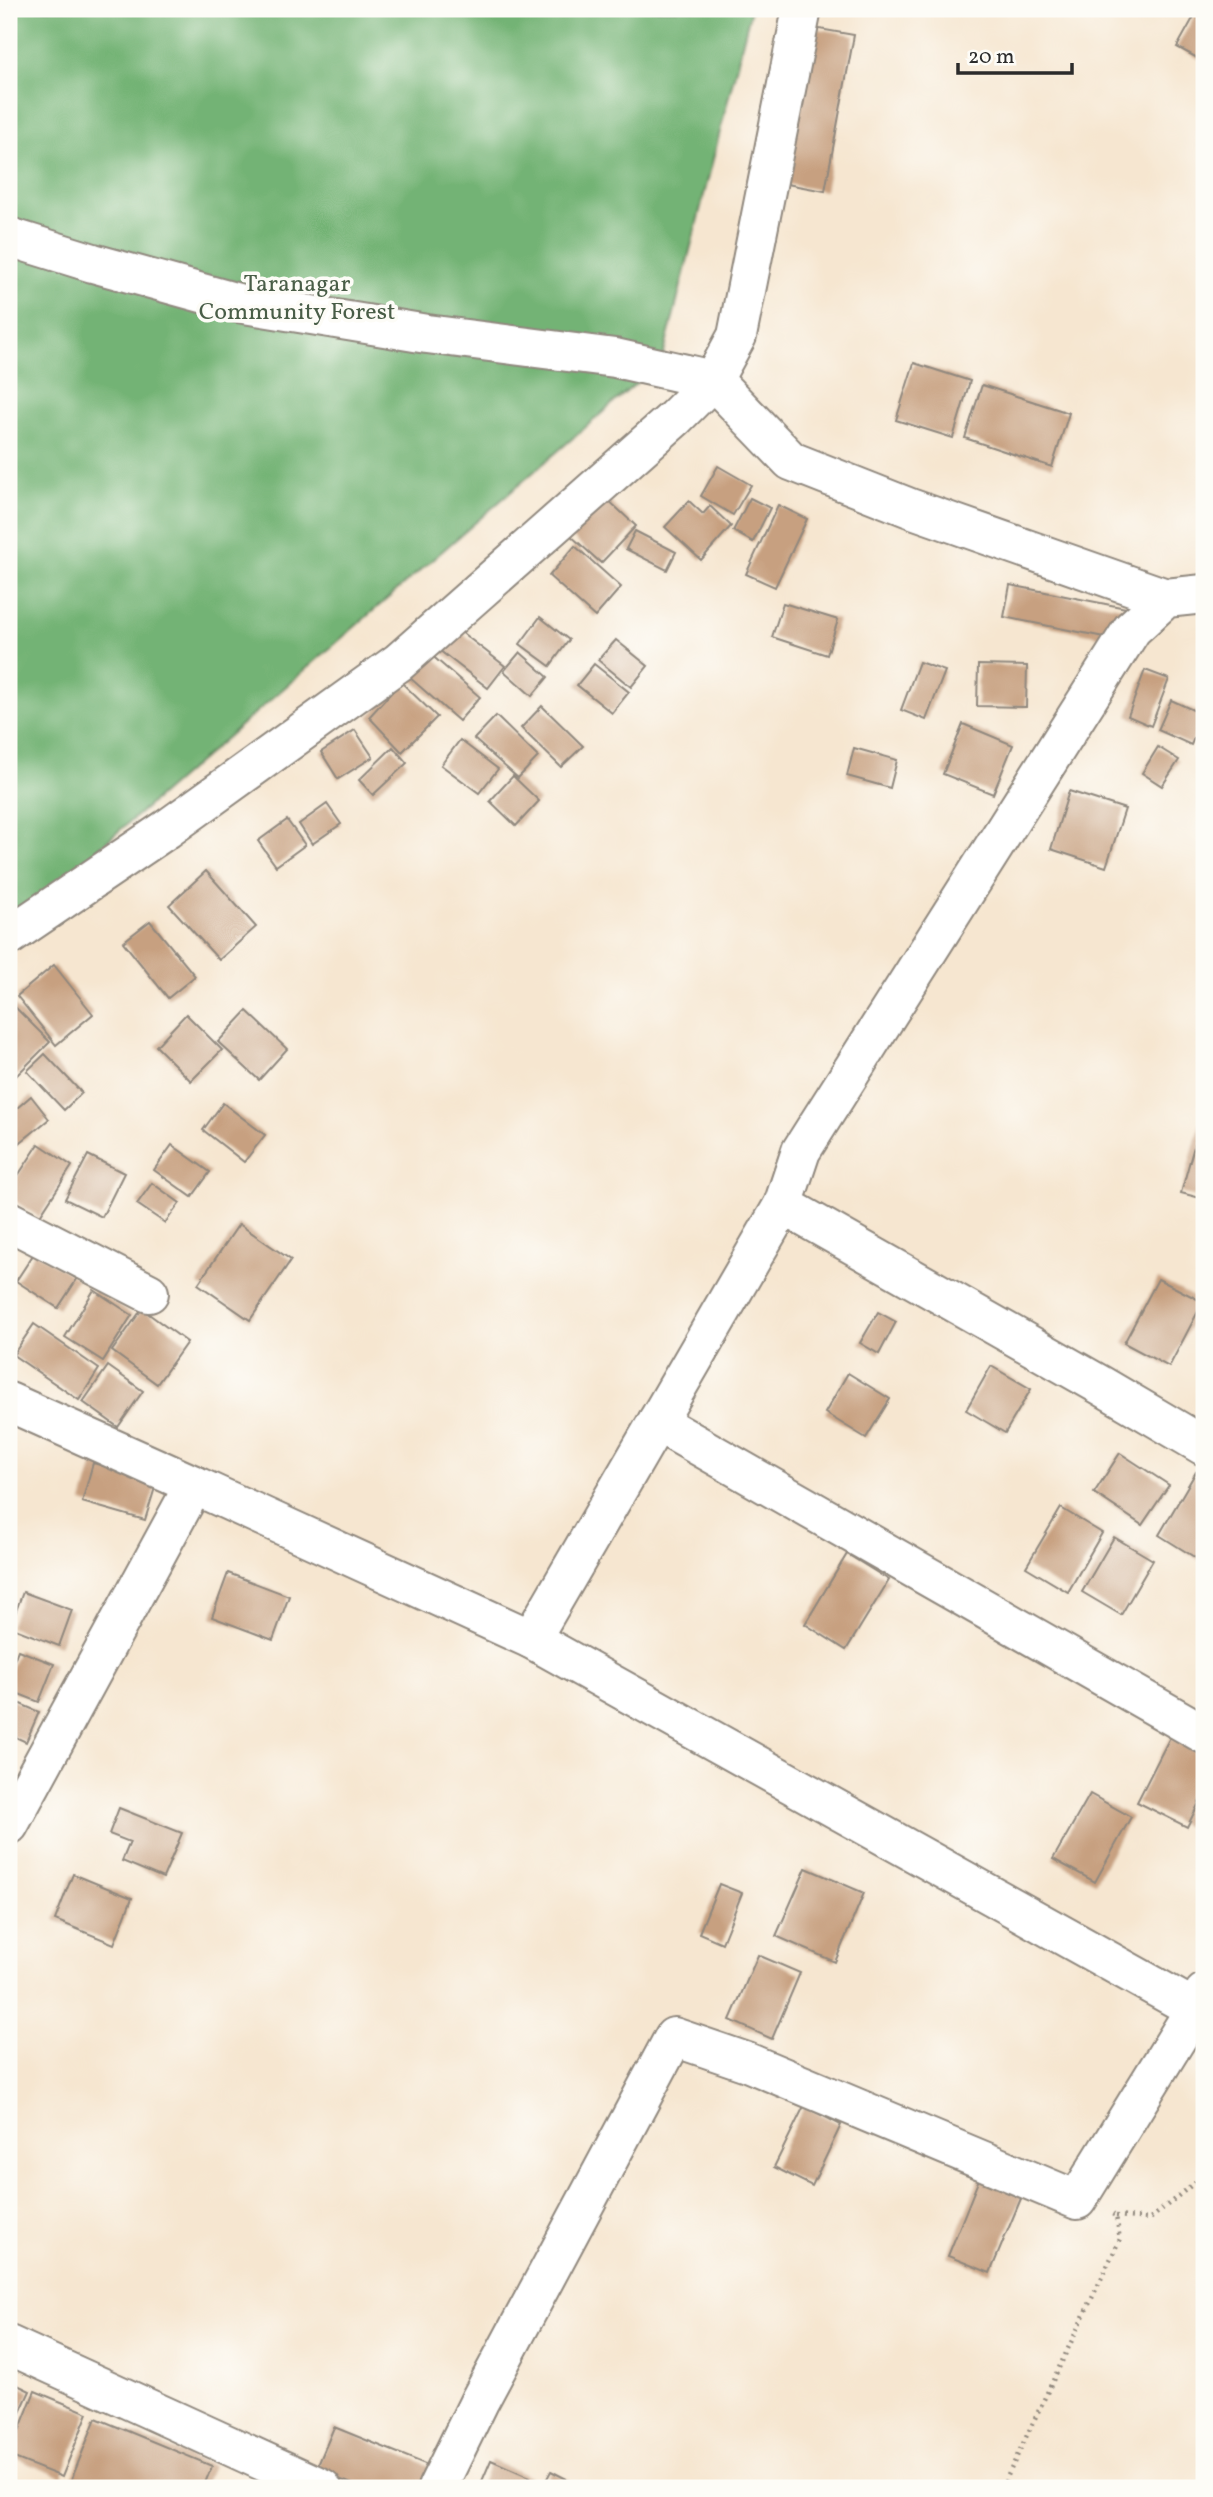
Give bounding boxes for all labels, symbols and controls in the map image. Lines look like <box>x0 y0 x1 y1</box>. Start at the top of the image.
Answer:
scale bar <box>958 32 1071 76</box>
text: 20 m <box>968 43 1014 72</box>
park label: Taranagar Community Forest <box>199 268 395 330</box>

